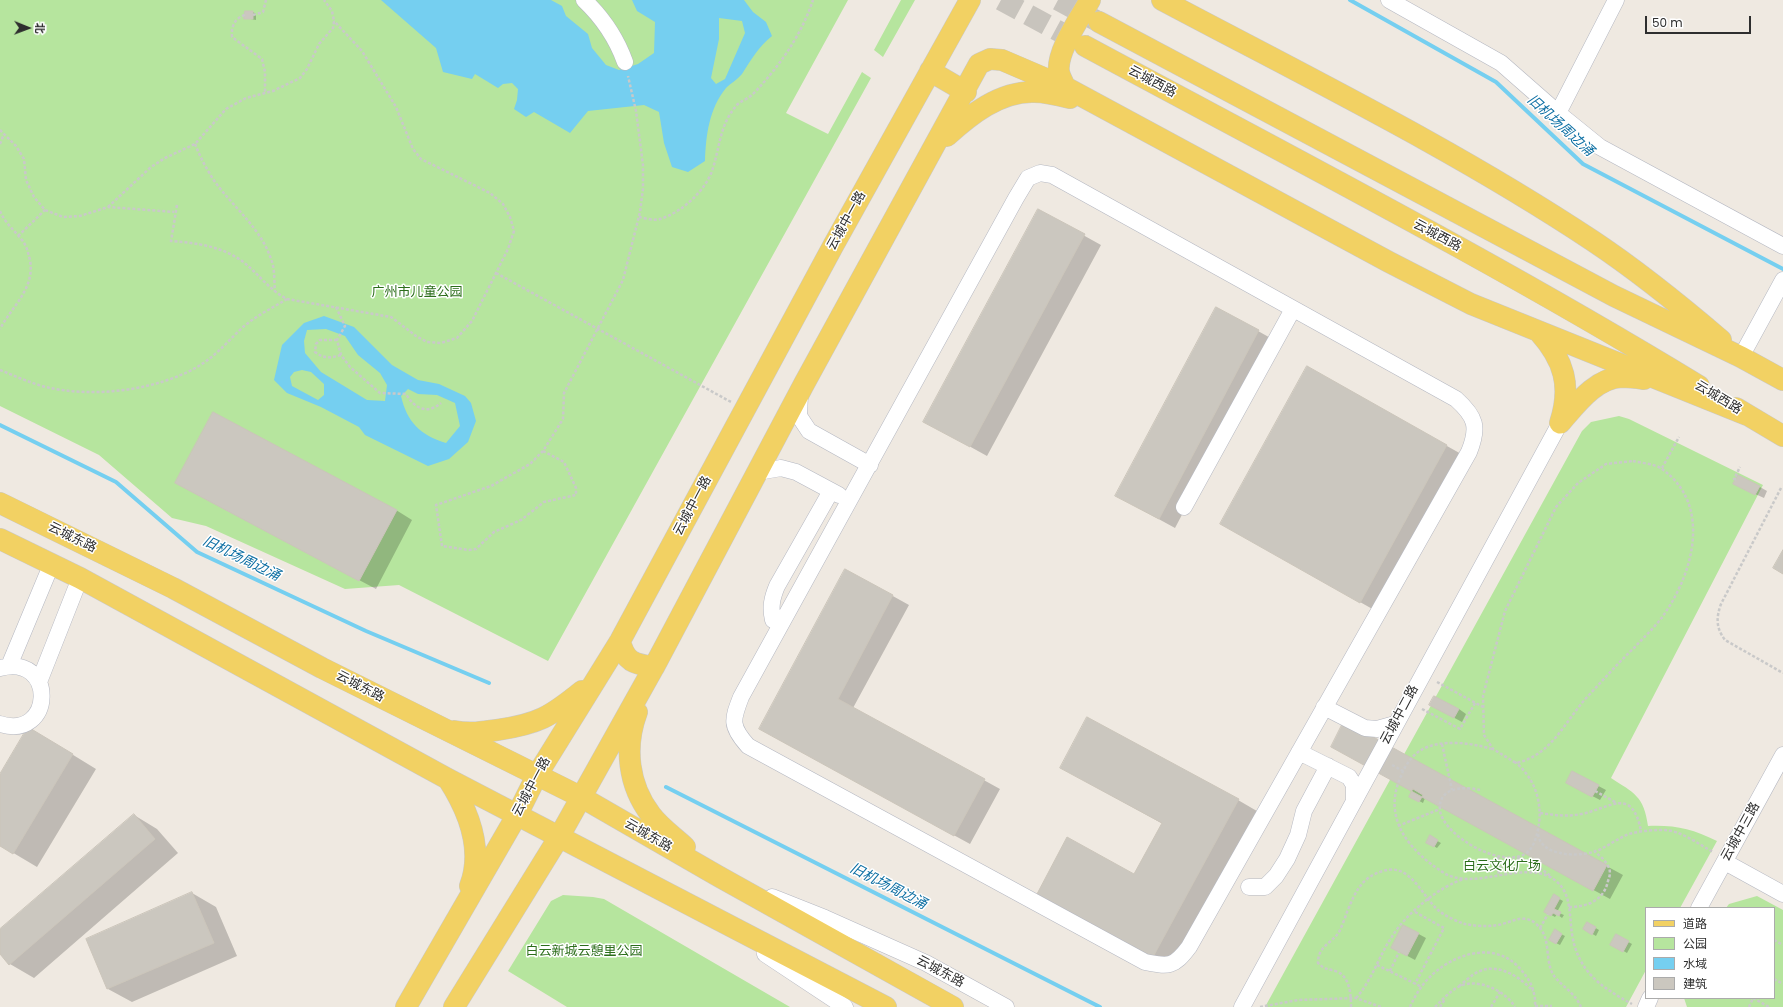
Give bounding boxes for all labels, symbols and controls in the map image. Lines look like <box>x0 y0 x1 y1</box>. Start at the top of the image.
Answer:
north arrow <box>8 8 48 48</box>
scale bar <box>1647 8 1753 34</box>
text: 50 m <box>1652 14 1683 31</box>
text: 北 <box>32 23 48 34</box>
street label: 云城西路 <box>1125 63 1179 101</box>
water label: 旧机场周边涌 <box>1523 92 1597 160</box>
street label: 云城中一路 <box>824 189 870 253</box>
street label: 云城西路 <box>1410 217 1464 255</box>
park label: 广州市儿童公园 <box>372 285 462 301</box>
street label: 云城西路 <box>1692 378 1744 418</box>
street label: 云城中一路 <box>671 474 715 538</box>
street label: 云城东路 <box>45 520 99 556</box>
water label: 旧机场周边涌 <box>200 533 282 585</box>
street label: 云城东路 <box>333 668 387 706</box>
street label: 云城中二路 <box>1378 683 1422 747</box>
street label: 云城中一路 <box>510 755 554 819</box>
street label: 云城中三路 <box>1718 800 1764 864</box>
street label: 云城东路 <box>622 816 674 856</box>
park label: 白云文化广场 <box>1463 859 1541 875</box>
water label: 旧机场周边涌 <box>847 860 929 914</box>
legend <box>1645 907 1775 999</box>
text: 道路 <box>1683 915 1707 932</box>
text: 公园 <box>1683 935 1707 952</box>
park label: 白云新城云憩里公园 <box>526 944 642 960</box>
street label: 云城东路 <box>913 953 967 991</box>
text: 水域 <box>1683 955 1707 972</box>
text: 建筑 <box>1683 975 1707 992</box>

